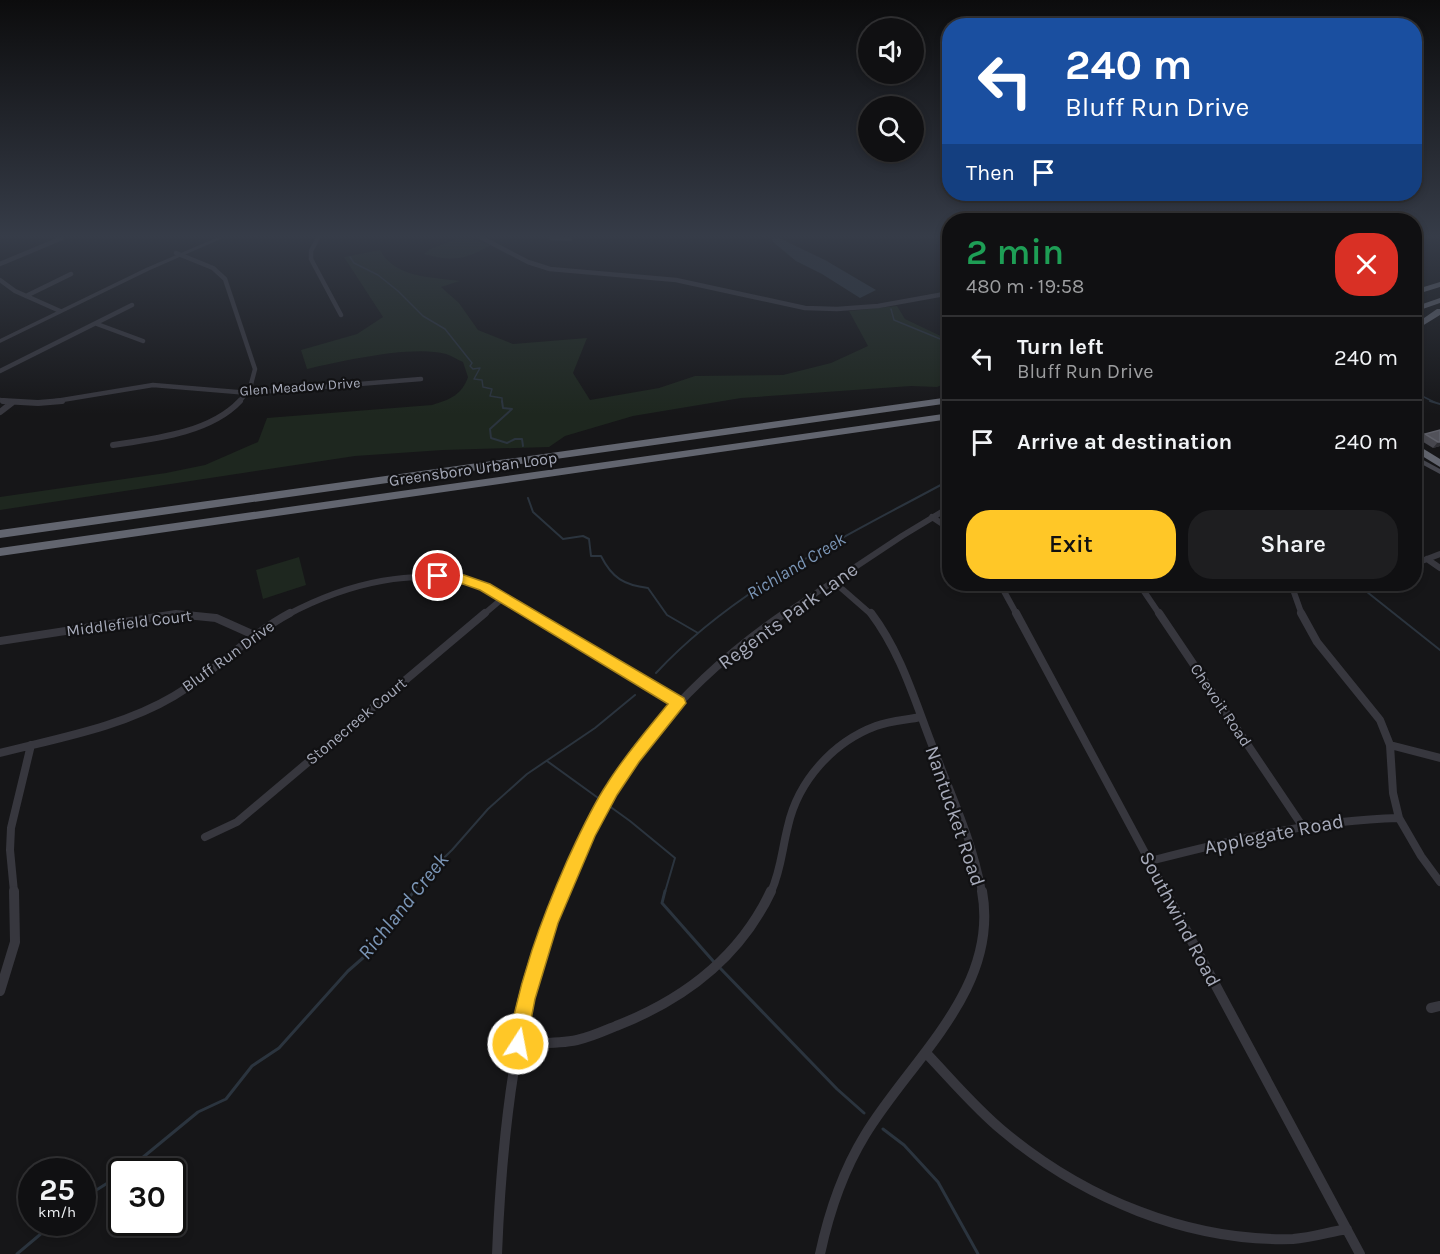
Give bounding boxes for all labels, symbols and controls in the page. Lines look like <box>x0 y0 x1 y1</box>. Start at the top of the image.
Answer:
map controls <box>858 18 924 162</box>
button: sound <box>858 18 924 84</box>
text: 240 m <box>1065 40 1192 90</box>
icon: left <box>966 42 1044 120</box>
text: Bluff Run Drive <box>1065 91 1249 123</box>
button: search <box>858 96 924 162</box>
icon: arrive <box>1027 156 1060 189</box>
text: Then <box>966 160 1015 186</box>
text: 2 min <box>966 231 1064 273</box>
button: close <box>1335 233 1398 296</box>
text: 480 m · 19:58 <box>966 275 1084 298</box>
text: Turn left <box>1017 334 1104 360</box>
icon: left <box>966 342 999 375</box>
text: 240 m <box>1334 345 1398 371</box>
text: Bluff Run Drive <box>1017 360 1153 383</box>
street label: Glen Meadow Drive <box>239 374 361 400</box>
icon: arrive <box>966 426 999 459</box>
text: Arrive at destination <box>1017 429 1232 455</box>
text: 240 m <box>1334 429 1398 455</box>
street label: Greensboro Urban Loop <box>388 448 558 490</box>
button: Exit <box>966 510 1176 579</box>
button: Share <box>1188 510 1398 579</box>
water label: Richland Creek <box>742 527 850 604</box>
pin <box>412 550 463 601</box>
street label: Regents Park Lane <box>714 558 862 674</box>
icon: arrive <box>421 559 454 592</box>
street label: Middlefield Court <box>65 606 193 640</box>
street label: Bluff Run Drive <box>178 616 278 696</box>
street label: Chevoit Road <box>1186 660 1256 750</box>
street label: Stonecreek Court <box>302 673 410 769</box>
street label: Nantucket Road <box>920 743 990 889</box>
street label: Applegate Road <box>1202 809 1346 859</box>
street label: Southwind Road <box>1135 847 1225 991</box>
water label: Richland Creek <box>353 848 454 964</box>
position arrow <box>486 1012 550 1076</box>
speed limit sign: 30 <box>108 1158 186 1236</box>
text: 25 <box>39 1172 75 1208</box>
text: km/h <box>38 1203 76 1221</box>

